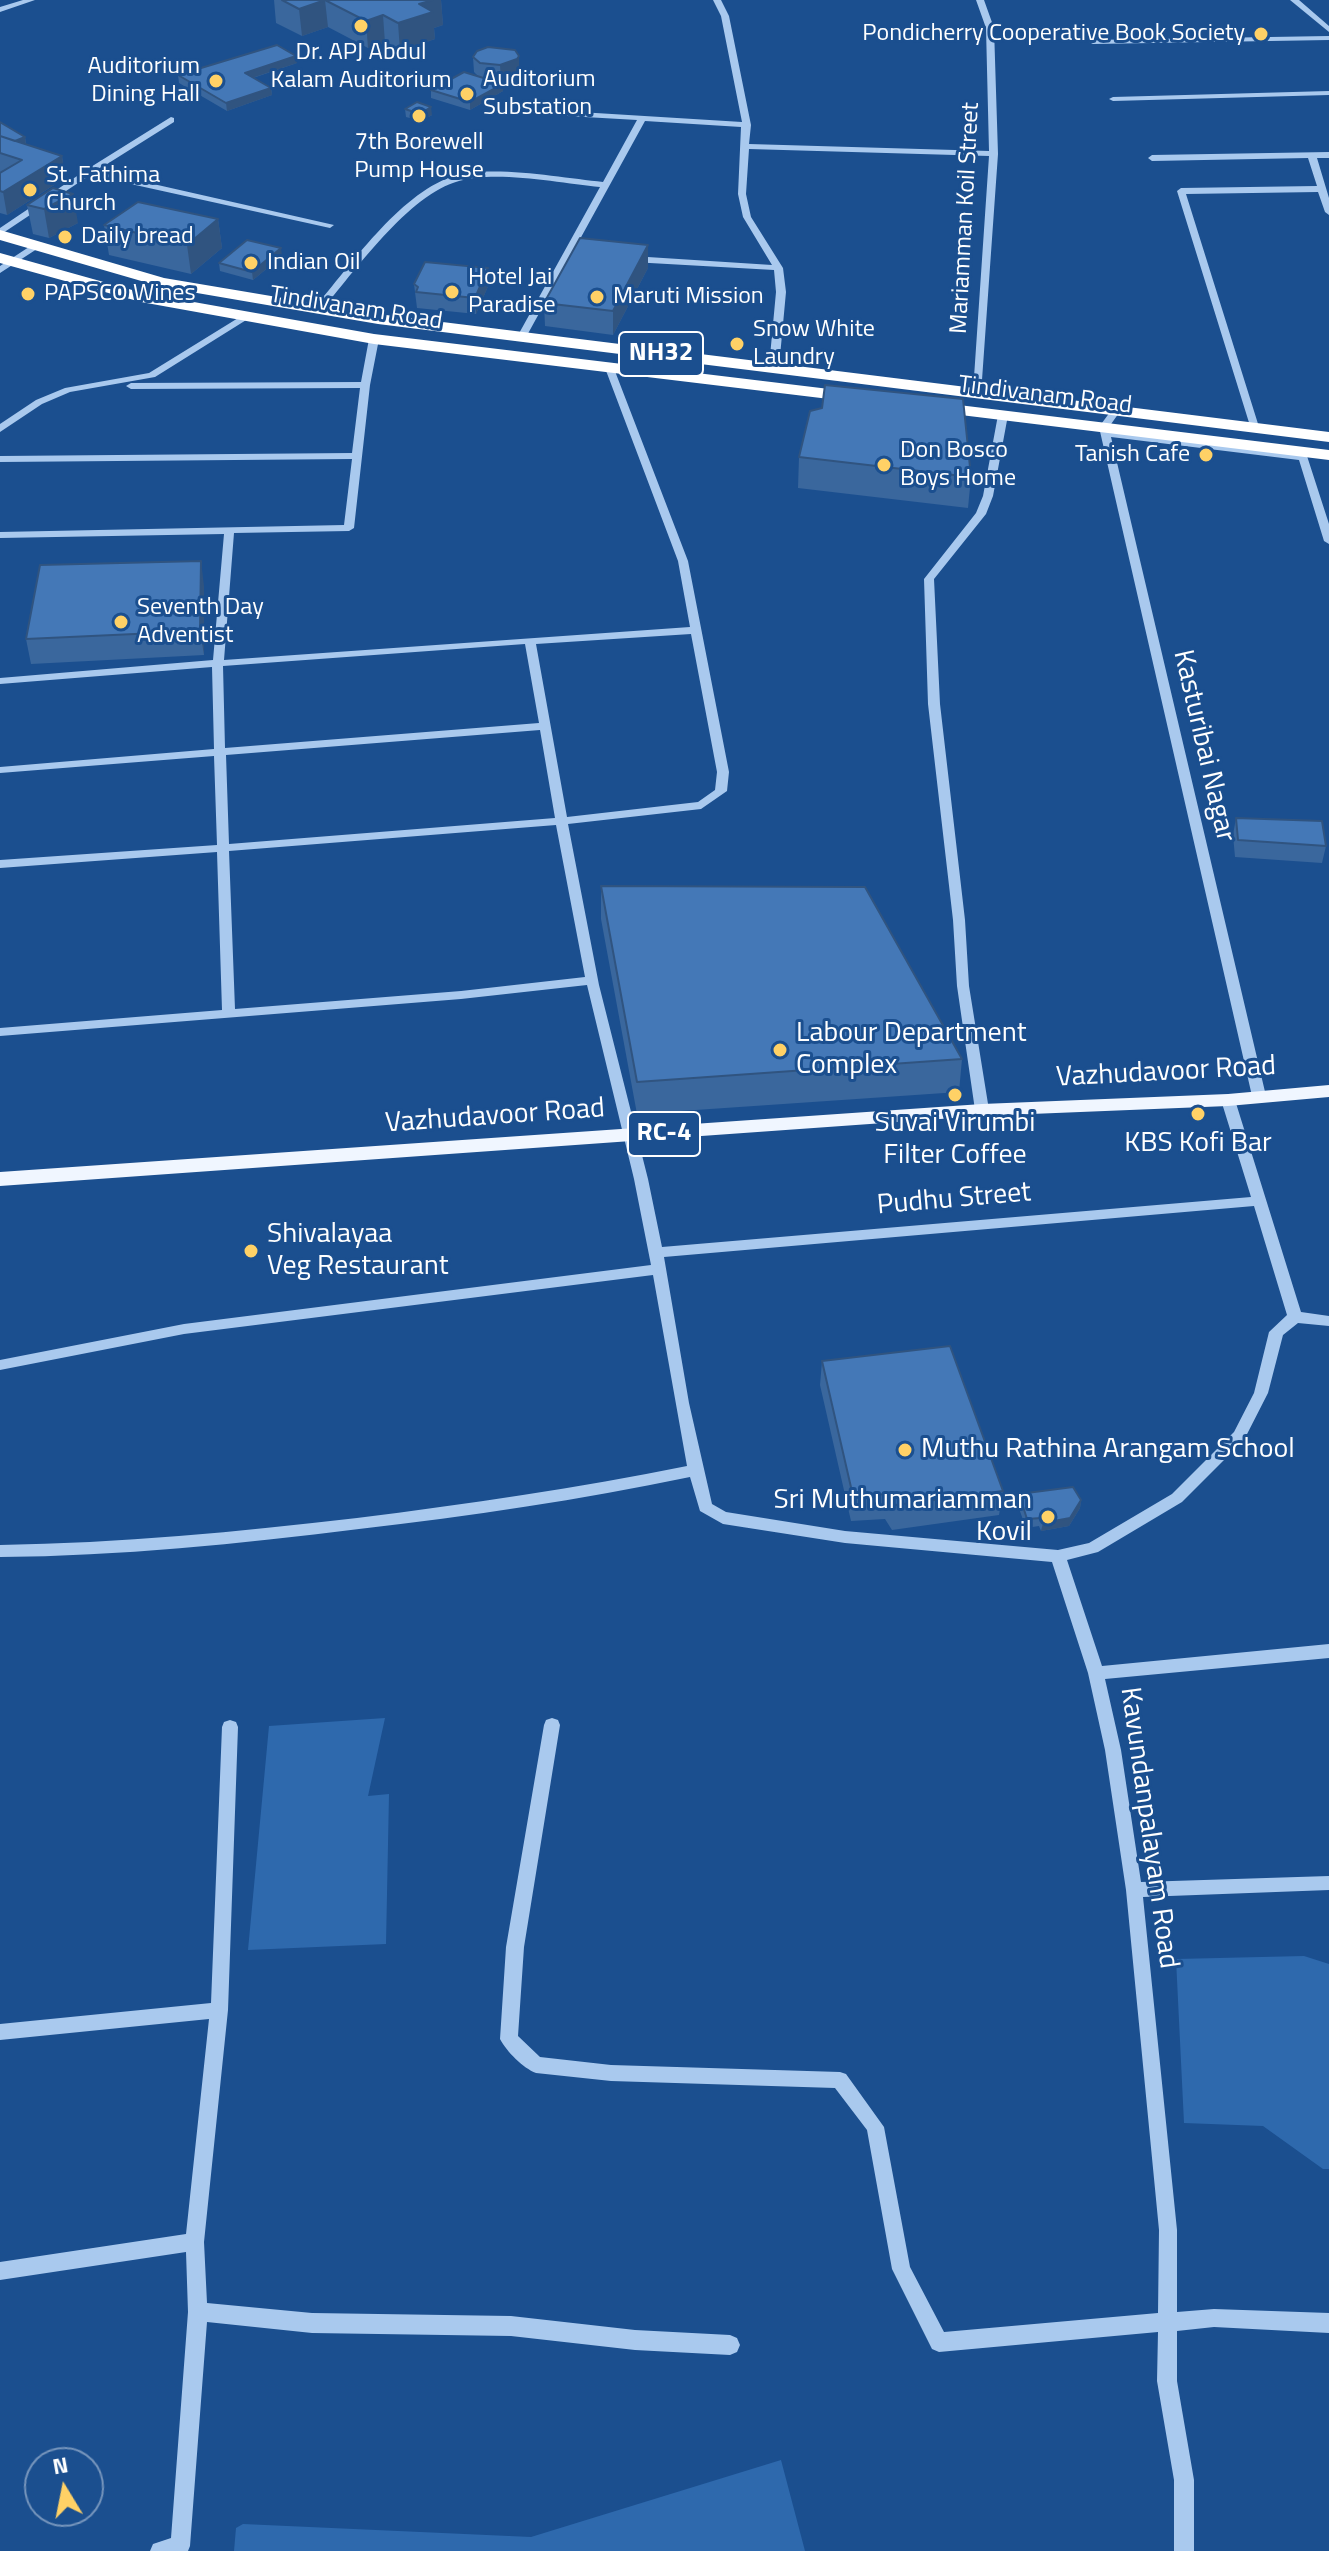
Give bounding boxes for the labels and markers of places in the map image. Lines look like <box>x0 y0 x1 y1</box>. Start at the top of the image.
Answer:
marker: Dr. APJ Abdul Kalam Auditorium <box>352 17 370 35</box>
place label: Pondicherry Cooperative Book Society <box>862 20 1245 48</box>
marker: Pondicherry Cooperative Book Society <box>1252 25 1270 43</box>
place label: Dr. APJ Abdul Kalam Auditorium <box>270 39 452 95</box>
place label: Auditorium Dining Hall <box>88 53 200 109</box>
place label: Auditorium Substation <box>483 66 595 122</box>
marker: Auditorium Dining Hall <box>207 72 225 90</box>
marker: Auditorium Substation <box>458 85 476 103</box>
marker: 7th Borewell Pump House <box>410 107 428 125</box>
place label: 7th Borewell Pump House <box>354 129 484 185</box>
place label: St. Fathima Church <box>46 162 160 218</box>
marker: St. Fathima Church <box>21 181 39 199</box>
place label: Daily bread <box>81 223 194 251</box>
marker: Daily bread <box>56 228 74 246</box>
place label: Indian Oil <box>267 249 361 277</box>
marker: Indian Oil <box>242 254 260 272</box>
place label: Hotel Jai Paradise <box>468 264 556 320</box>
place label: PAPSCO Wines <box>44 280 196 308</box>
marker: Hotel Jai Paradise <box>443 283 461 301</box>
place label: Maruti Mission <box>613 283 764 311</box>
marker: PAPSCO Wines <box>19 285 37 303</box>
marker: Maruti Mission <box>588 288 606 306</box>
place label: Snow White Laundry <box>753 316 875 372</box>
marker: Snow White Laundry <box>728 335 746 353</box>
place label: Don Bosco Boys Home <box>900 437 1016 493</box>
place label: Tanish Cafe <box>1075 441 1190 469</box>
marker: Tanish Cafe <box>1197 446 1215 464</box>
marker: Don Bosco Boys Home <box>875 456 893 474</box>
place label: Seventh Day Adventist <box>137 594 264 650</box>
marker: Seventh Day Adventist <box>112 613 130 631</box>
place label: Labour Department Complex <box>796 1017 1026 1083</box>
marker: Labour Department Complex <box>771 1041 789 1059</box>
marker: Suvai Virumbi Filter Coffee <box>946 1086 964 1104</box>
marker: KBS Kofi Bar <box>1189 1105 1207 1123</box>
place label: Suvai Virumbi Filter Coffee <box>875 1107 1035 1173</box>
place label: KBS Kofi Bar <box>1124 1127 1272 1161</box>
place label: Shivalayaa Veg Restaurant <box>267 1218 448 1284</box>
marker: Shivalayaa Veg Restaurant <box>242 1242 260 1260</box>
place label: Muthu Rathina Arangam School <box>921 1433 1295 1467</box>
marker: Muthu Rathina Arangam School <box>896 1441 914 1459</box>
place label: Sri Muthumariamman Kovil <box>774 1484 1032 1550</box>
marker: Sri Muthumariamman Kovil <box>1039 1508 1057 1526</box>

